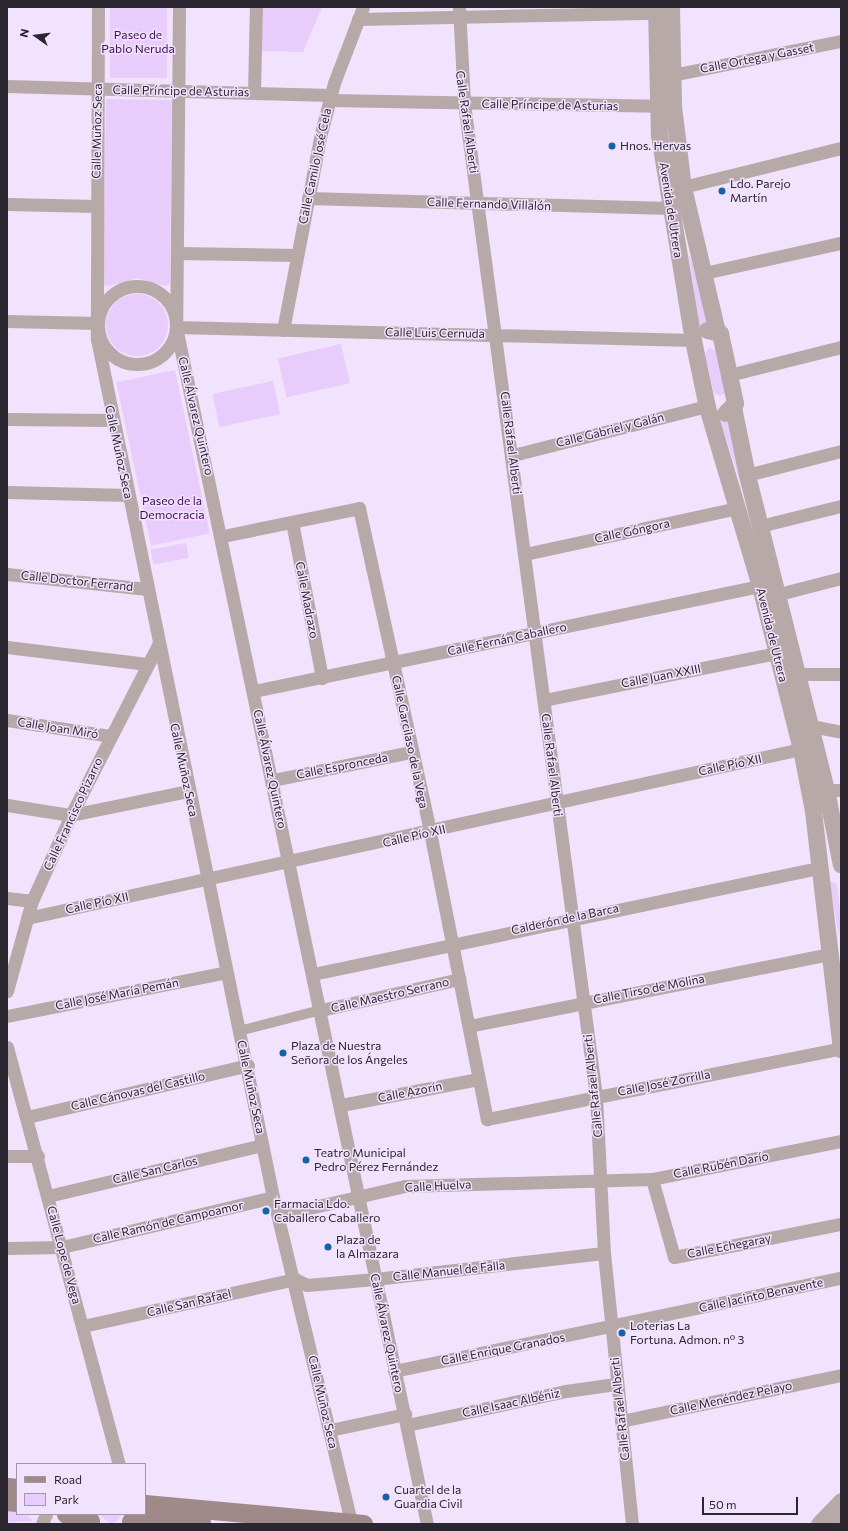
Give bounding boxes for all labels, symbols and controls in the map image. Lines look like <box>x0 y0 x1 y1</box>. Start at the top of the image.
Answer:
north arrow <box>16 16 56 56</box>
text: N <box>17 27 31 39</box>
park label: Paseo de Pablo Neruda <box>101 28 175 56</box>
street label: Calle Ortega y Gasset <box>699 40 815 76</box>
street label: Calle Rafael Alberti <box>453 70 481 174</box>
street label: Calle Muñoz Seca <box>89 83 105 179</box>
street label: Calle Príncipe de Asturias <box>113 83 249 99</box>
street label: Calle Príncipe de Asturias <box>482 97 618 113</box>
street label: Calle Camilo José Cela <box>296 107 334 225</box>
place label: Hnos. Hervas <box>620 139 691 153</box>
marker: Hnos. Hervas <box>607 141 617 151</box>
street label: Avenida de Utrera <box>656 161 686 259</box>
place label: Ldo. Parejo Martín <box>730 177 791 205</box>
marker: Ldo. Parejo Martín <box>717 186 727 196</box>
street label: Calle Fernando Villalón <box>427 195 551 213</box>
street label: Calle Luis Cernuda <box>385 325 485 341</box>
street label: Calle Álvarez Quintero <box>175 355 217 477</box>
street label: Calle Rafael Alberti <box>498 391 524 495</box>
street label: Calle Muñoz Seca <box>102 404 136 500</box>
street label: Calle Gabriel y Galán <box>555 410 665 450</box>
park label: Paseo de la Democracia <box>140 494 204 522</box>
street label: Calle Góngora <box>593 516 671 546</box>
street label: Calle Madrazo <box>293 560 321 640</box>
street label: Calle Doctor Ferrand <box>20 568 134 594</box>
street label: Avenida de Utrera <box>753 586 791 684</box>
street label: Calle Fernán Caballero <box>446 619 568 659</box>
street label: Calle Juan XXIII <box>620 661 702 691</box>
street label: Calle Garcilaso de la Vega <box>389 674 431 810</box>
street label: Calle Álvarez Quintero <box>250 708 290 830</box>
street label: Calle Rafael Alberti <box>539 713 565 817</box>
street label: Calle Joan Miró <box>17 715 99 741</box>
street label: Calle Muñoz Seca <box>167 722 201 818</box>
street label: Calle Espronceda <box>295 750 389 782</box>
street label: Calle Pío XII <box>697 751 763 779</box>
street label: Calle Francisco Pizarro <box>40 755 106 873</box>
street label: Calle Pío XII <box>381 822 447 850</box>
street label: Calle Pío XII <box>64 889 130 917</box>
street label: Calderón de la Barca <box>510 901 620 937</box>
street label: Calle Tirso de Molina <box>592 971 706 1007</box>
street label: Calle Maestro Serrano <box>330 974 450 1016</box>
street label: Calle José María Pemán <box>54 975 180 1013</box>
street label: Calle Rafael Alberti <box>580 1034 606 1138</box>
street label: Calle Muñoz Seca <box>234 1039 268 1135</box>
place label: Plaza de Nuestra Señora de los Ángeles <box>291 1039 408 1067</box>
marker: Plaza de Nuestra Señora de los Ángeles <box>278 1048 288 1058</box>
street label: Calle José Zorrilla <box>616 1067 712 1099</box>
street label: Calle Cánovas del Castillo <box>69 1069 207 1113</box>
street label: Calle Azorín <box>377 1079 443 1105</box>
place label: Teatro Municipal Pedro Pérez Fernández <box>314 1146 438 1174</box>
street label: Calle Rubén Darío <box>672 1149 770 1181</box>
street label: Calle San Carlos <box>111 1153 199 1187</box>
marker: Teatro Municipal Pedro Pérez Fernández <box>301 1155 311 1165</box>
street label: Calle Huelva <box>404 1177 472 1195</box>
place label: Farmacia Ldo. Caballero Caballero <box>274 1197 380 1225</box>
street label: Calle Ramón de Campoamor <box>91 1198 245 1246</box>
street label: Calle Lope de Vega <box>44 1204 84 1306</box>
marker: Farmacia Ldo. Caballero Caballero <box>261 1206 271 1216</box>
street label: Calle Echegaray <box>686 1231 772 1261</box>
place label: Plaza de la Almazara <box>336 1233 399 1261</box>
marker: Plaza de la Almazara <box>323 1242 333 1252</box>
street label: Calle Manuel de Falla <box>392 1258 506 1284</box>
street label: Calle Álvarez Quintero <box>367 1272 407 1394</box>
street label: Calle Jacinto Benavente <box>698 1275 824 1315</box>
street label: Calle San Rafael <box>145 1286 233 1320</box>
place label: Loterias La Fortuna. Admon. nº 3 <box>630 1319 744 1347</box>
marker: Loterias La Fortuna. Admon. nº 3 <box>617 1328 627 1338</box>
street label: Calle Enrique Granados <box>440 1330 566 1368</box>
street label: Calle Muñoz Seca <box>305 1354 341 1450</box>
street label: Calle Rafael Alberti <box>607 1357 633 1461</box>
street label: Calle Menéndez Pelayo <box>669 1378 793 1418</box>
street label: Calle Isaac Albéniz <box>461 1386 561 1420</box>
legend <box>16 1463 146 1515</box>
text: Road <box>54 1472 82 1486</box>
place label: Cuartel de la Guardia Civil <box>394 1483 463 1511</box>
scale bar <box>704 1489 800 1515</box>
text: Park <box>54 1492 79 1506</box>
marker: Cuartel de la Guardia Civil <box>381 1492 391 1502</box>
text: 50 m <box>709 1497 737 1511</box>

